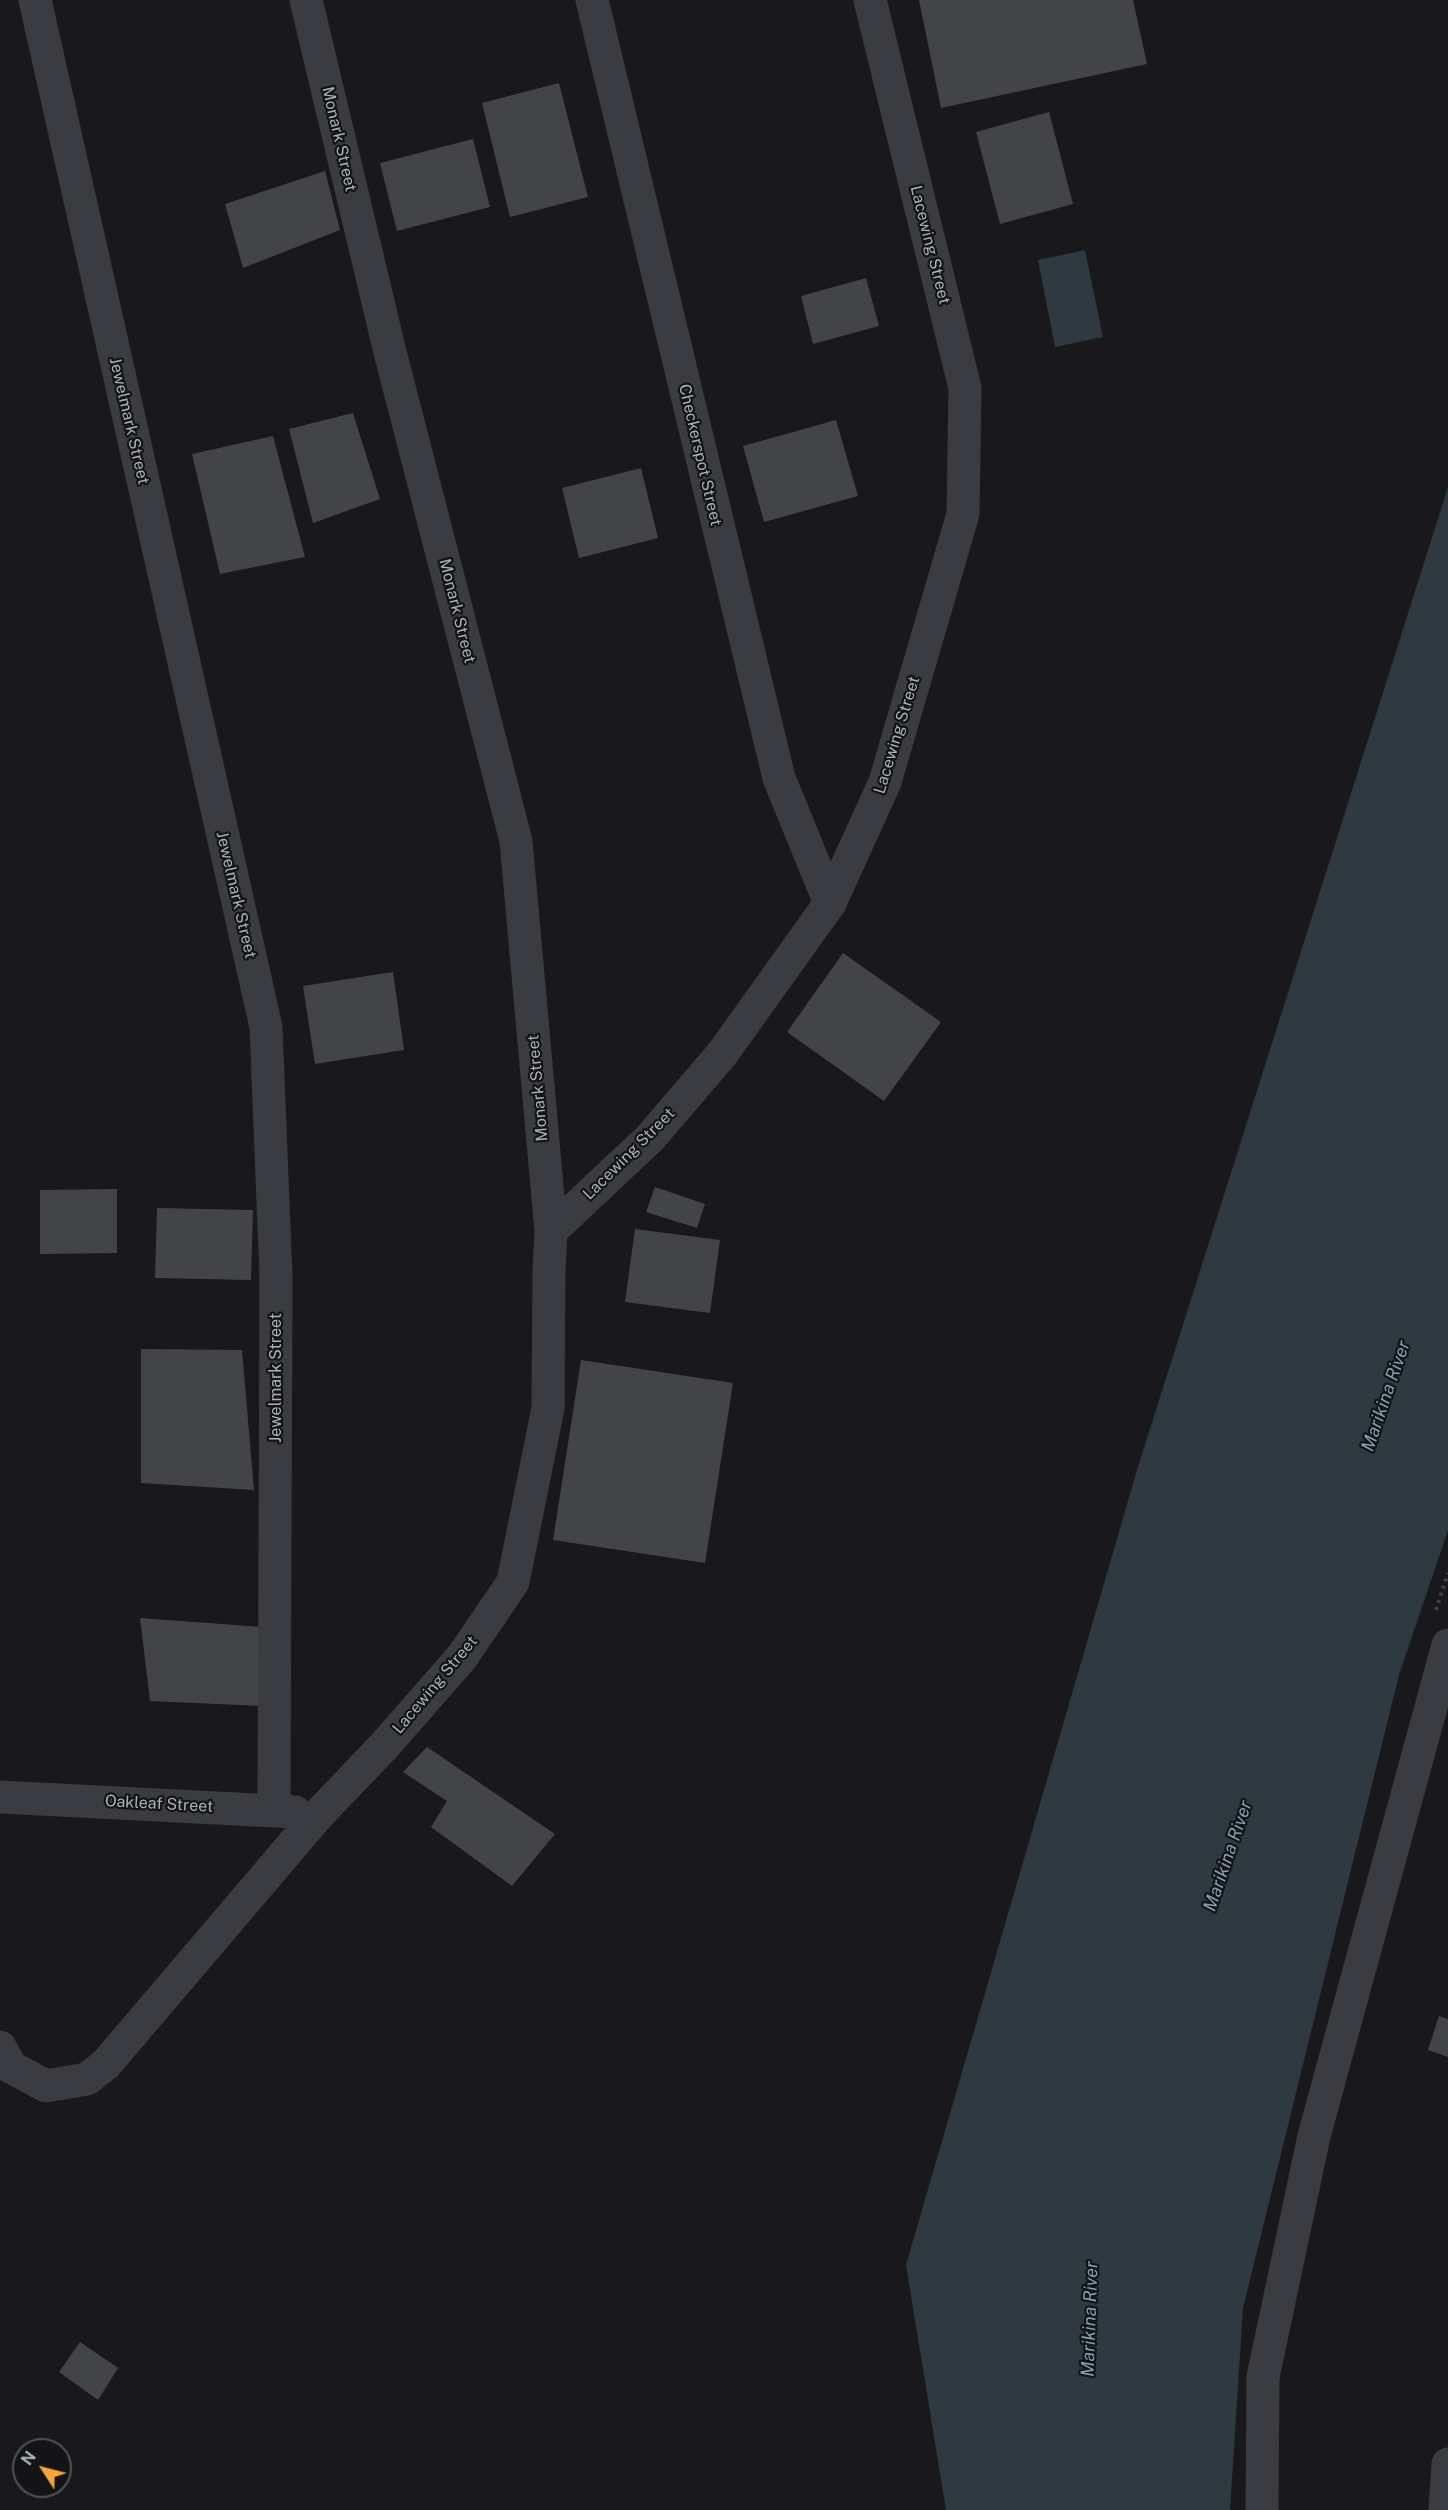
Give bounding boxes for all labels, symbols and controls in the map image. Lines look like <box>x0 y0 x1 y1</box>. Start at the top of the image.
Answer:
street label: Monark Street <box>318 85 360 193</box>
street label: Lacewing Street <box>906 184 954 306</box>
street label: Jewelmark Street <box>105 356 153 486</box>
street label: Checkerspot Street <box>674 382 726 528</box>
street label: Monark Street <box>435 557 479 665</box>
street label: Lacewing Street <box>870 674 924 796</box>
street label: Jewelmark Street <box>212 830 260 960</box>
street label: Monark Street <box>524 1034 552 1142</box>
street label: Lacewing Street <box>579 1104 679 1204</box>
street label: Jewelmark Street <box>266 1313 286 1443</box>
water label: Marikina River <box>1357 1338 1415 1454</box>
street label: Lacewing Street <box>389 1632 481 1738</box>
street label: Oakleaf Street <box>104 1792 214 1816</box>
water label: Marikina River <box>1199 1798 1257 1914</box>
water label: Marikina River <box>1077 2261 1103 2377</box>
north arrow <box>12 2438 72 2498</box>
text: N <box>17 2448 40 2469</box>

